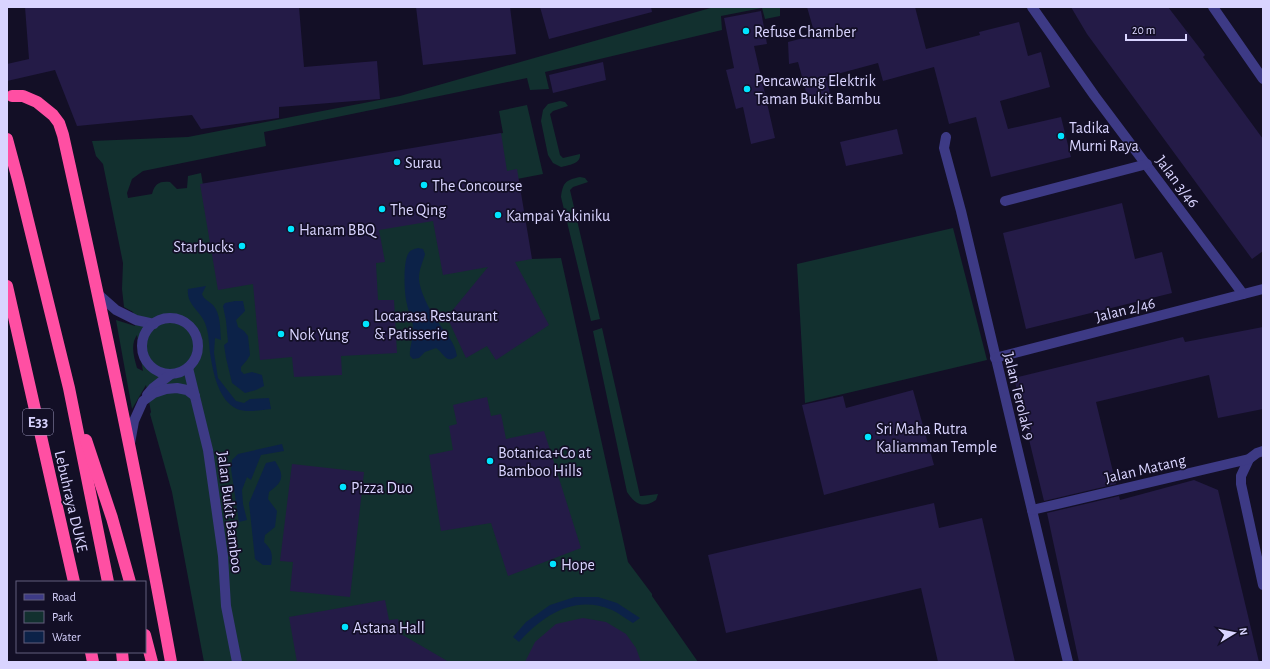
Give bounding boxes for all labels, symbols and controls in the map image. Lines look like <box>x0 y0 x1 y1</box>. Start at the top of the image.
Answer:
scale bar <box>1126 16 1186 42</box>
place label: Refuse Chamber <box>754 24 857 40</box>
text: 20 m <box>1132 24 1155 36</box>
marker: Refuse Chamber <box>741 26 751 36</box>
place label: Pencawang Elektrik Taman Bukit Bambu <box>755 73 881 107</box>
marker: Pencawang Elektrik Taman Bukit Bambu <box>742 84 752 94</box>
place label: Tadika Murni Raya <box>1069 120 1139 155</box>
marker: Tadika Murni Raya <box>1056 131 1066 141</box>
street label: Jalan 3/46 <box>1153 153 1202 211</box>
place label: Surau <box>405 155 441 171</box>
marker: Surau <box>392 157 402 167</box>
place label: The Concourse <box>432 178 522 194</box>
marker: The Concourse <box>419 180 429 190</box>
place label: The Qing <box>390 202 446 219</box>
marker: The Qing <box>377 204 387 214</box>
place label: Kampai Yakiniku <box>506 208 610 224</box>
marker: Kampai Yakiniku <box>493 210 503 220</box>
place label: Hanam BBQ <box>299 222 377 239</box>
marker: Hanam BBQ <box>286 224 296 234</box>
place label: Starbucks <box>173 239 234 255</box>
marker: Starbucks <box>237 241 247 251</box>
street label: Jalan 2/46 <box>1094 295 1157 325</box>
place label: Locarasa Restaurant & Patisserie <box>374 308 498 342</box>
marker: Locarasa Restaurant & Patisserie <box>361 319 371 329</box>
place label: Nok Yung <box>289 327 349 343</box>
marker: Nok Yung <box>276 329 286 339</box>
street label: Jalan Terolak 9 <box>1000 351 1038 442</box>
road number: E33 <box>23 409 53 435</box>
place label: Sri Maha Rutra Kaliamman Temple <box>876 421 997 455</box>
marker: Sri Maha Rutra Kaliamman Temple <box>863 432 873 442</box>
place label: Botanica+Co at Bamboo Hills <box>498 445 591 479</box>
street label: Lebuhraya DUKE <box>51 449 91 554</box>
street label: Jalan Bukit Bamboo <box>215 450 245 574</box>
street label: Jalan Matang <box>1103 452 1187 486</box>
marker: Botanica+Co at Bamboo Hills <box>485 456 495 466</box>
place label: Pizza Duo <box>351 480 413 496</box>
marker: Pizza Duo <box>338 482 348 492</box>
place label: Hope <box>561 557 595 573</box>
marker: Hope <box>548 559 558 569</box>
legend <box>16 581 146 653</box>
text: Road <box>52 591 76 603</box>
text: Park <box>52 611 73 623</box>
north arrow <box>1214 613 1254 653</box>
place label: Astana Hall <box>353 620 425 636</box>
marker: Astana Hall <box>340 622 350 632</box>
text: N <box>1237 627 1249 636</box>
text: Water <box>52 631 81 643</box>

